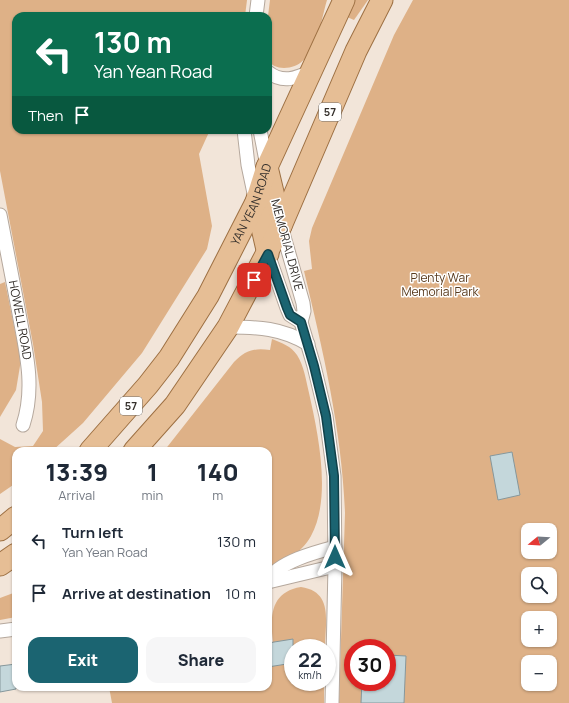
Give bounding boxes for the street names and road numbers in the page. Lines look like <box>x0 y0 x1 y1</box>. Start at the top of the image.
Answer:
road number: 57 <box>319 103 341 121</box>
street label: YAN YEAN ROAD <box>226 161 276 248</box>
street label: MEMORIAL DRIVE <box>267 197 308 293</box>
street label: HOWELL ROAD <box>5 279 36 361</box>
road number: 57 <box>120 397 142 415</box>

